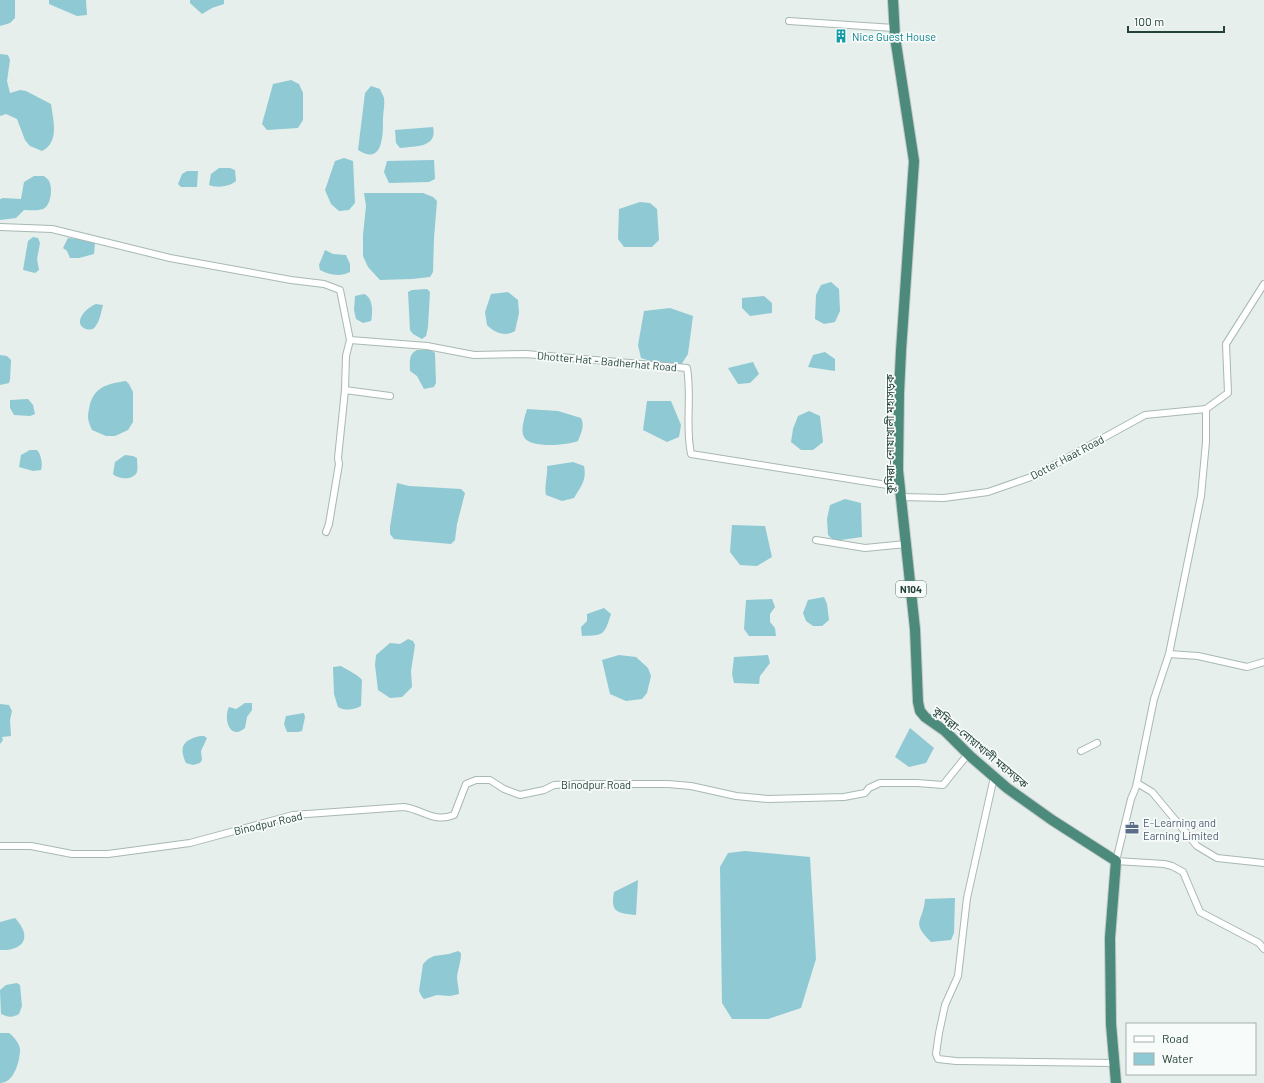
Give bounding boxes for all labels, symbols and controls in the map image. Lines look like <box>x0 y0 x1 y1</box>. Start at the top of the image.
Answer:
scale bar <box>1128 8 1224 34</box>
text: 100 m <box>1134 14 1164 28</box>
building icon: Nice Guest House <box>833 28 849 44</box>
place label: Nice Guest House <box>852 30 936 43</box>
street label: Dhotter Hat - Badherhat Road <box>537 348 677 374</box>
street label: কুমিল্লা–নোয়াখালী মহাসড়ক <box>883 374 897 495</box>
street label: Dotter Haat Road <box>1028 432 1106 482</box>
road number: N104 <box>896 581 926 597</box>
street label: কুমিল্লা–নোয়াখালী মহাসড়ক <box>930 703 1031 791</box>
street label: Binodpur Road <box>561 778 631 791</box>
street label: Binodpur Road <box>232 809 304 837</box>
place label: E-Learning and Earning Limited <box>1143 816 1219 842</box>
office icon: E-Learning and Earning Limited <box>1124 820 1140 836</box>
legend <box>1126 1023 1256 1075</box>
text: Road <box>1162 1031 1189 1045</box>
text: Water <box>1162 1051 1194 1065</box>

